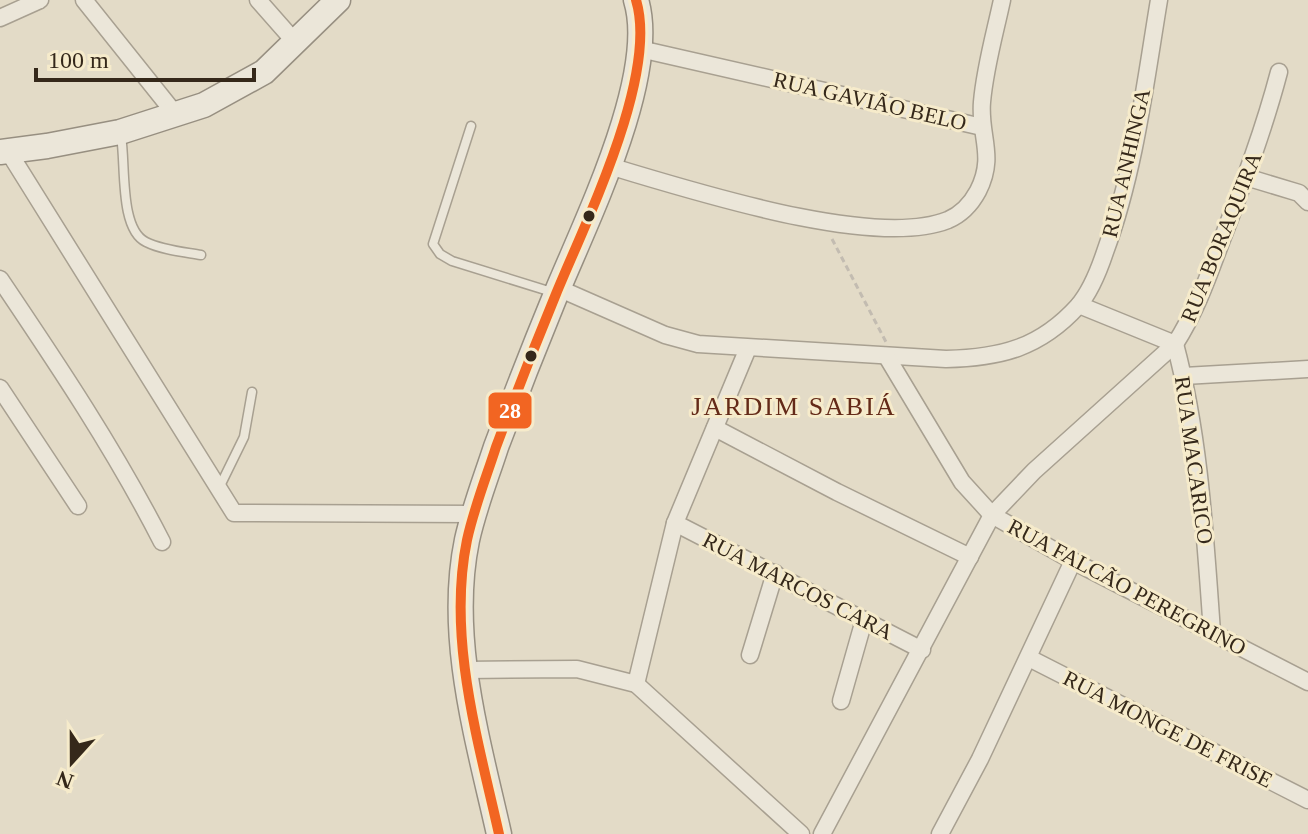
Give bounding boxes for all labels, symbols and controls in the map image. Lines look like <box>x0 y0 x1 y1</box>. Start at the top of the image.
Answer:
scale bar <box>36 32 254 82</box>
text: 100 m <box>48 47 109 73</box>
street label: RUA GAVIÃO BELO <box>771 67 969 135</box>
street label: RUA ANHINGA <box>1097 86 1155 240</box>
street label: RUA BORAQUIRA <box>1175 148 1267 326</box>
unlabelled marker <box>581 208 597 224</box>
unlabelled marker <box>523 348 539 364</box>
street label: RUA MACARICO <box>1170 374 1218 546</box>
line badge: 28 <box>487 391 533 430</box>
district label: JARDIM SABIÁ <box>691 392 897 421</box>
text: 28 <box>499 398 521 423</box>
street label: RUA FALCÃO PEREGRINO <box>1004 514 1250 660</box>
street label: RUA MARCOS CARA <box>699 527 897 645</box>
street label: RUA MONGE DE FRISE <box>1059 665 1277 793</box>
north arrow <box>32 722 112 802</box>
text: N <box>53 766 77 795</box>

